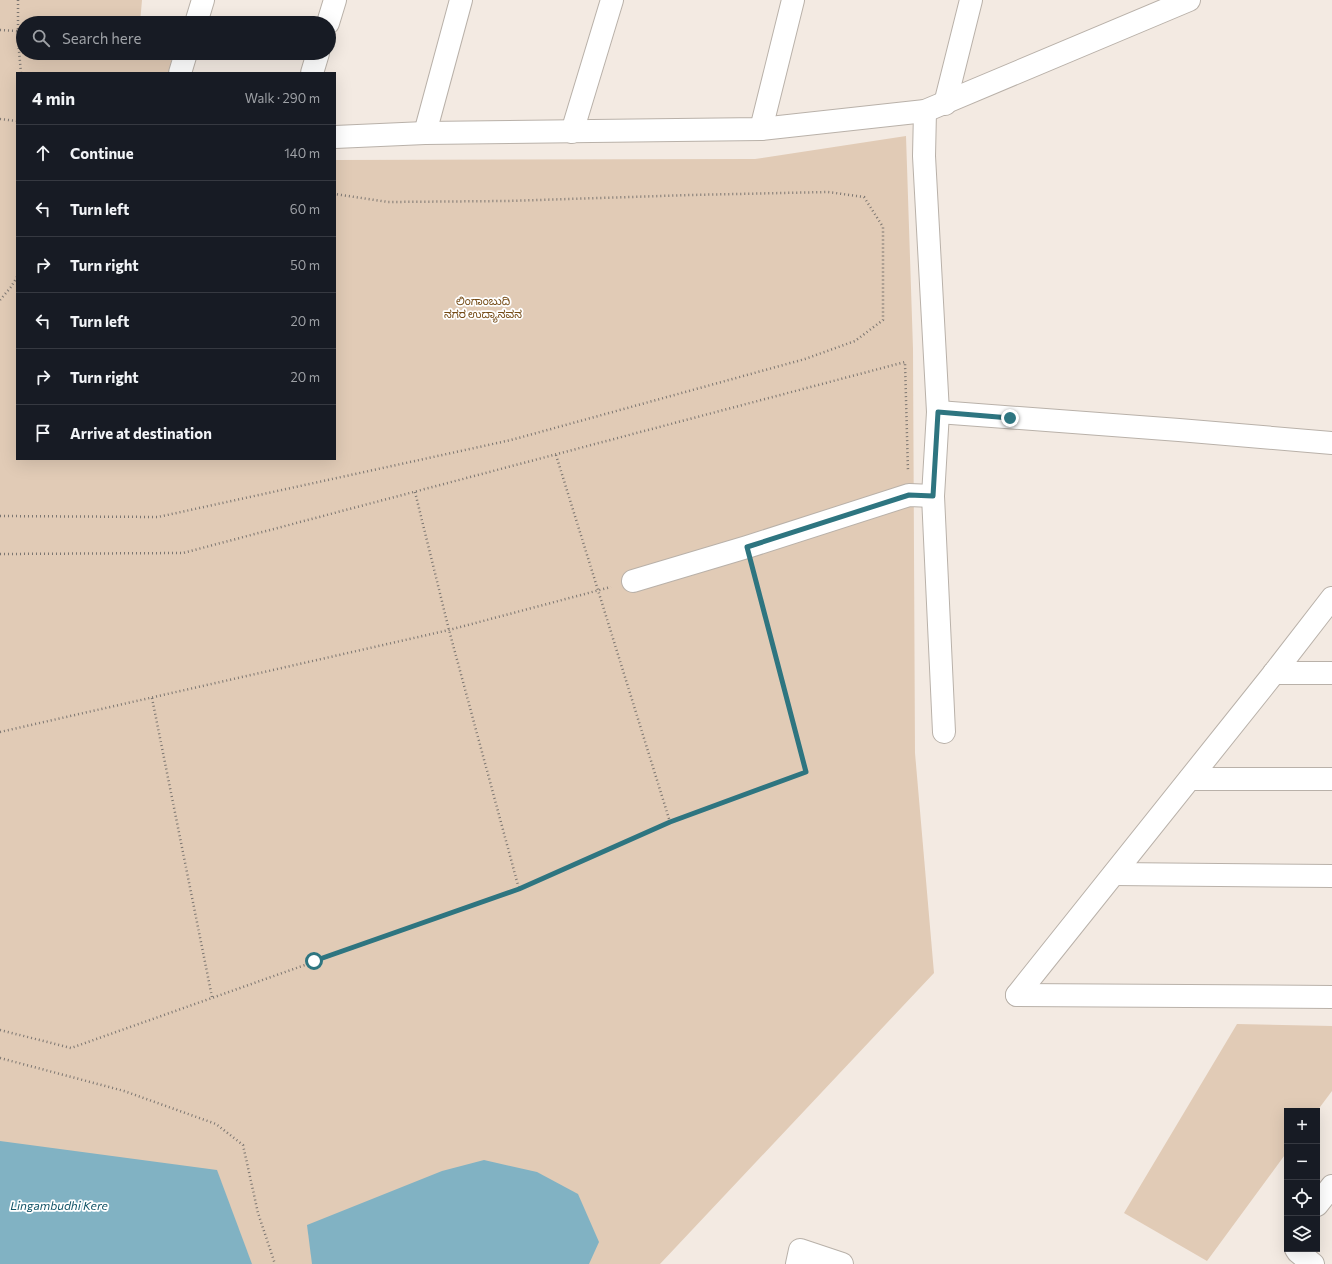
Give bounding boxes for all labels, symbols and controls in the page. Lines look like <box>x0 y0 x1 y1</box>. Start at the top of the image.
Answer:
search box <box>16 16 336 60</box>
icon: search <box>30 27 52 49</box>
text: Search here <box>62 29 141 47</box>
text: 4 min <box>32 88 75 109</box>
text: Walk · 290 m <box>245 90 320 106</box>
icon: ahead <box>32 142 54 164</box>
text: Continue <box>70 144 134 162</box>
text: 140 m <box>284 145 320 161</box>
icon: left <box>32 198 54 220</box>
text: Turn left <box>70 200 129 218</box>
text: 60 m <box>290 201 320 217</box>
icon: right <box>32 254 54 276</box>
text: Turn right <box>70 256 139 274</box>
text: 50 m <box>290 257 320 273</box>
park label: ಲಿಂಗಾಂಬುದಿ ನಗರ ಉದ್ಯಾನವನ <box>444 294 522 323</box>
icon: left <box>32 310 54 332</box>
text: Turn left <box>70 312 129 330</box>
text: 20 m <box>291 313 320 329</box>
icon: right <box>32 366 54 388</box>
text: Turn right <box>70 368 139 386</box>
text: 20 m <box>291 369 320 385</box>
route end <box>1001 409 1019 427</box>
icon: arrive <box>32 422 54 444</box>
text: Arrive at destination <box>70 424 212 442</box>
route start <box>305 952 323 970</box>
map controls <box>1284 1108 1320 1252</box>
button: + <box>1284 1108 1320 1144</box>
button: − <box>1284 1144 1320 1180</box>
button: locate <box>1284 1180 1320 1216</box>
water label: Lingambudhi Kere <box>10 1198 109 1212</box>
button: layers <box>1284 1216 1320 1252</box>

